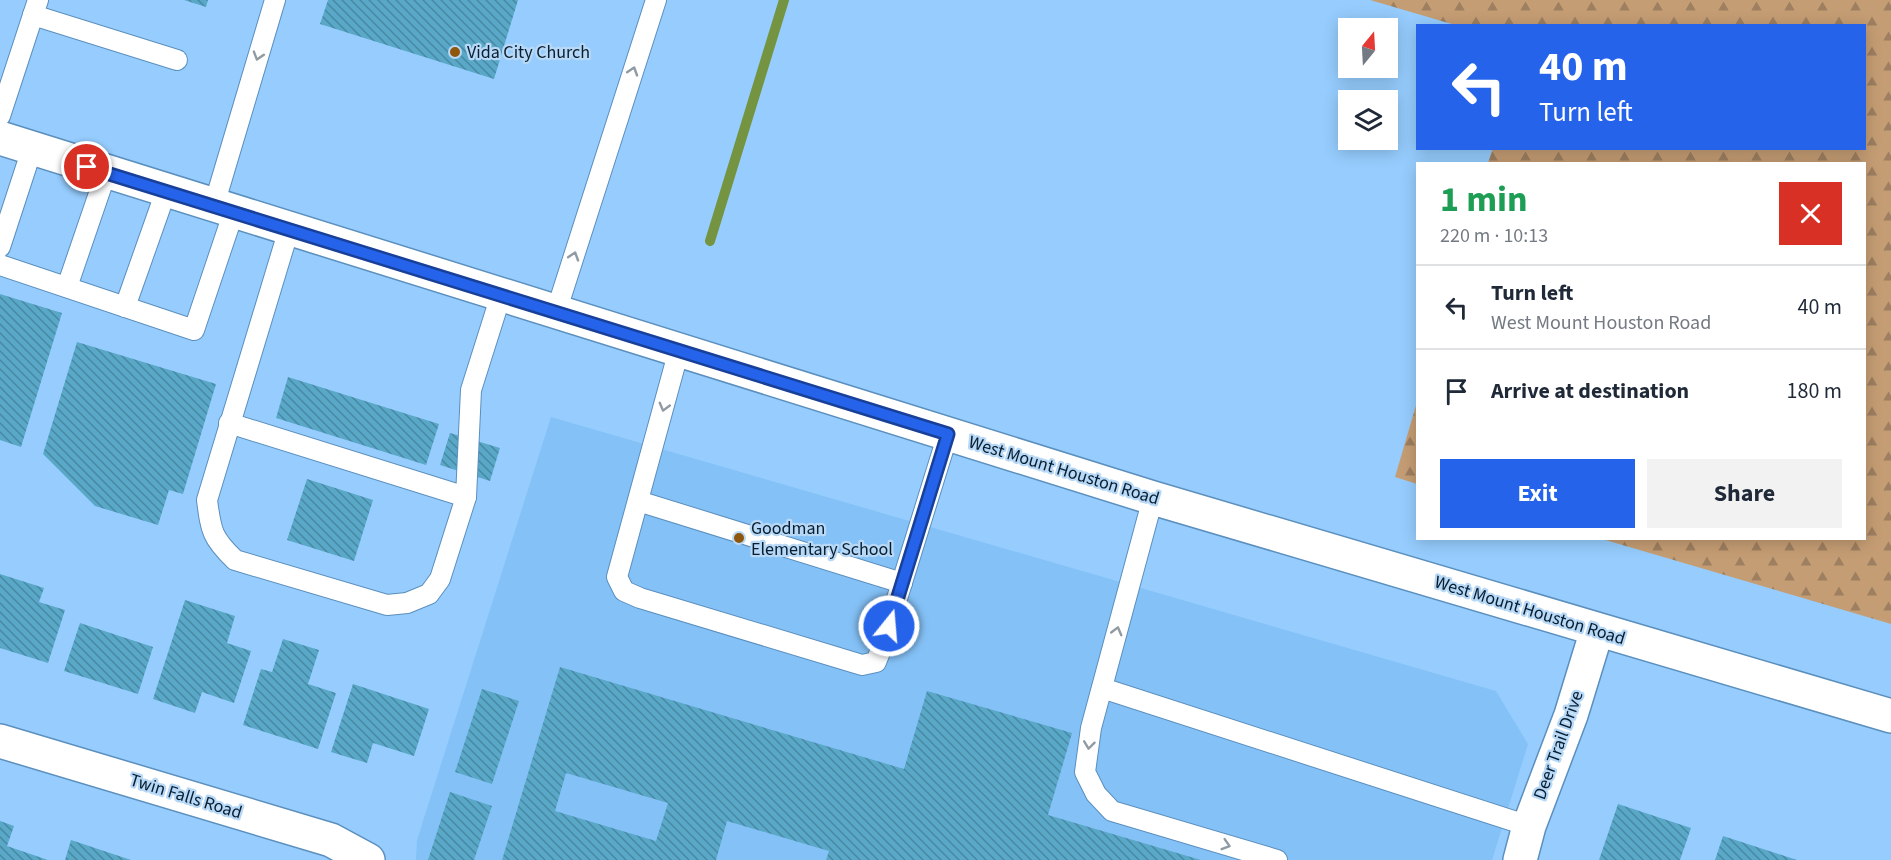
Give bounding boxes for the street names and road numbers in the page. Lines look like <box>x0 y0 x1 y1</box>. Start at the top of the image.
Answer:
street label: West Mount Houston Road <box>965 430 1162 511</box>
street label: West Mount Houston Road <box>1431 570 1628 651</box>
street label: Deer Trail Drive <box>1527 687 1590 803</box>
street label: Twin Falls Road <box>127 768 245 825</box>

